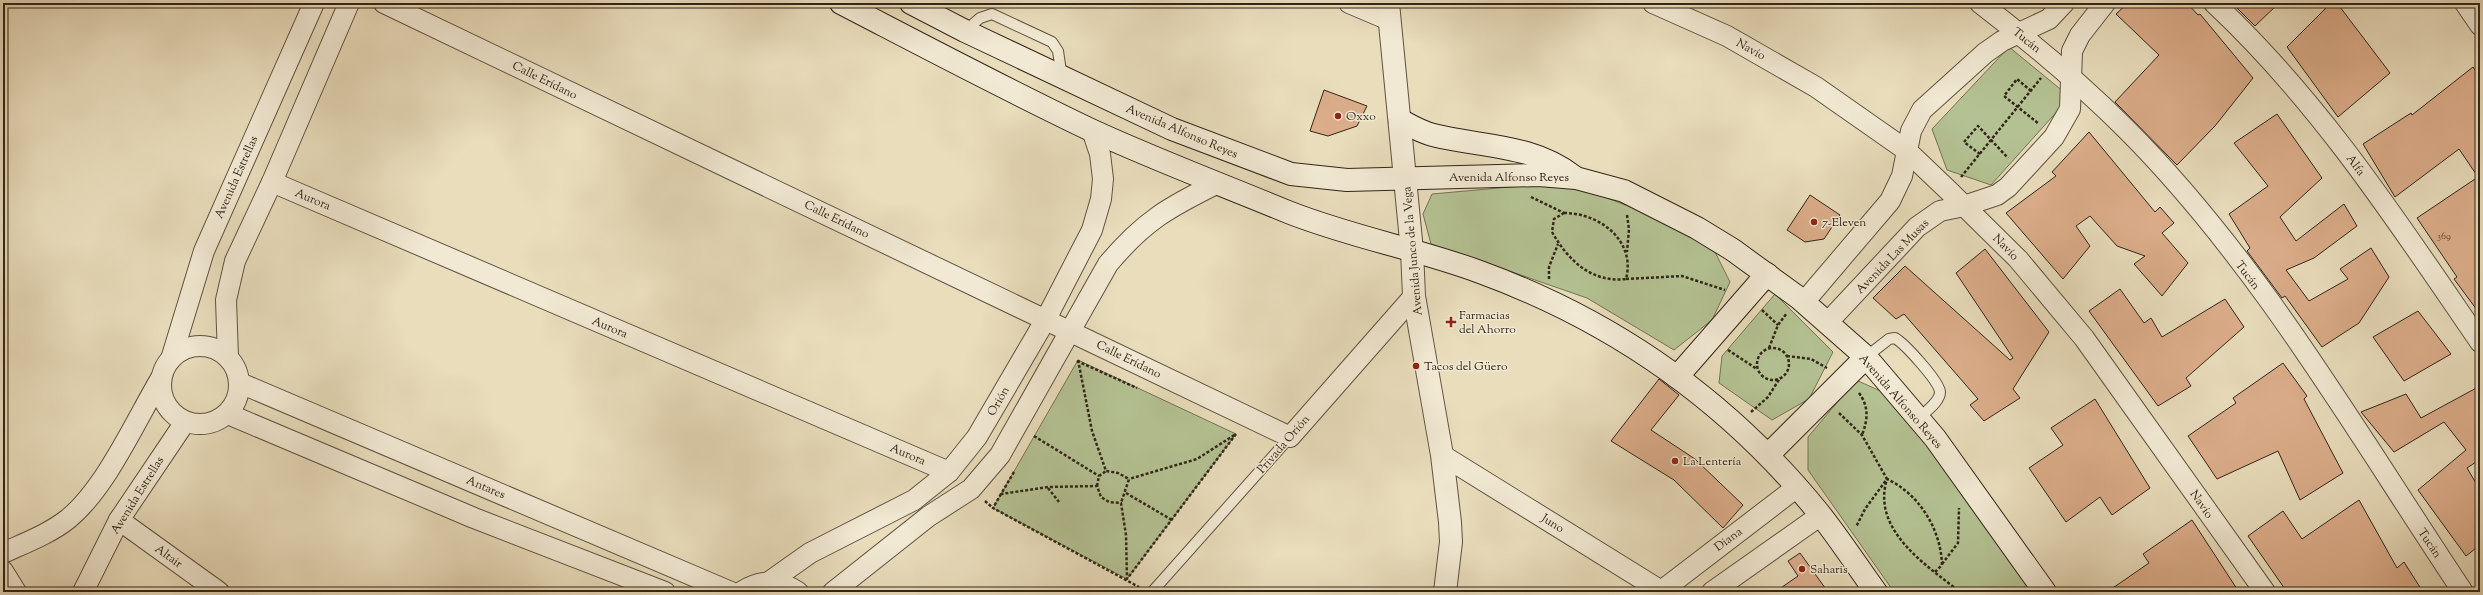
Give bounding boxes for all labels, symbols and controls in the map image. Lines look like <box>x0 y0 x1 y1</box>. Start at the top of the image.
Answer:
street label: Tucán <box>2008 24 2045 58</box>
street label: Navío <box>1733 34 1769 65</box>
street label: Calle Erídano <box>509 57 581 105</box>
street label: Avenida Alfonso Reyes <box>1123 100 1241 164</box>
place label: Oxxo <box>1346 108 1376 126</box>
marker: Oxxo <box>1333 111 1343 121</box>
street label: Avenida Estrellas <box>211 133 263 222</box>
street label: Alfa <box>2341 151 2370 180</box>
street label: Avenida Alfonso Reyes <box>1449 169 1569 187</box>
street label: Aurora <box>292 184 334 216</box>
street label: Avenida Junco de la Vega <box>1398 185 1428 316</box>
street label: Calle Erídano <box>801 196 873 244</box>
place label: 7-Eleven <box>1822 214 1866 232</box>
street label: Avenida Las Musas <box>1852 215 1934 298</box>
marker: 7-Eleven <box>1809 217 1819 227</box>
house number: 369 <box>2437 229 2451 244</box>
street label: Navío <box>1988 230 2023 265</box>
street label: Tucán <box>2230 257 2264 294</box>
place label: Farmacias del Ahorro <box>1459 307 1516 339</box>
street label: Aurora <box>589 312 631 344</box>
marker: Farmacias del Ahorro <box>1446 317 1456 327</box>
street label: Calle Erídano <box>1093 336 1165 384</box>
street label: Avenida Alfonso Reyes <box>1854 350 1947 453</box>
place label: Tacos del Güero <box>1424 358 1508 376</box>
marker: Tacos del Güero <box>1411 361 1421 371</box>
street label: Orión <box>983 383 1015 420</box>
street label: Privada Orión <box>1253 411 1314 478</box>
street label: Aurora <box>887 439 929 471</box>
street label: Avenida Estrellas <box>107 453 169 538</box>
place label: La Lentería <box>1683 453 1742 471</box>
marker: La Lentería <box>1670 456 1680 466</box>
street label: Antares <box>463 472 508 504</box>
street label: Navío <box>2185 487 2218 523</box>
street label: Juno <box>1537 509 1568 538</box>
street label: Diana <box>1711 523 1747 556</box>
street label: Tucán <box>2413 525 2446 562</box>
street label: Altair <box>151 541 186 573</box>
place label: Saharis <box>1810 561 1848 579</box>
marker: Saharis <box>1797 564 1807 574</box>

